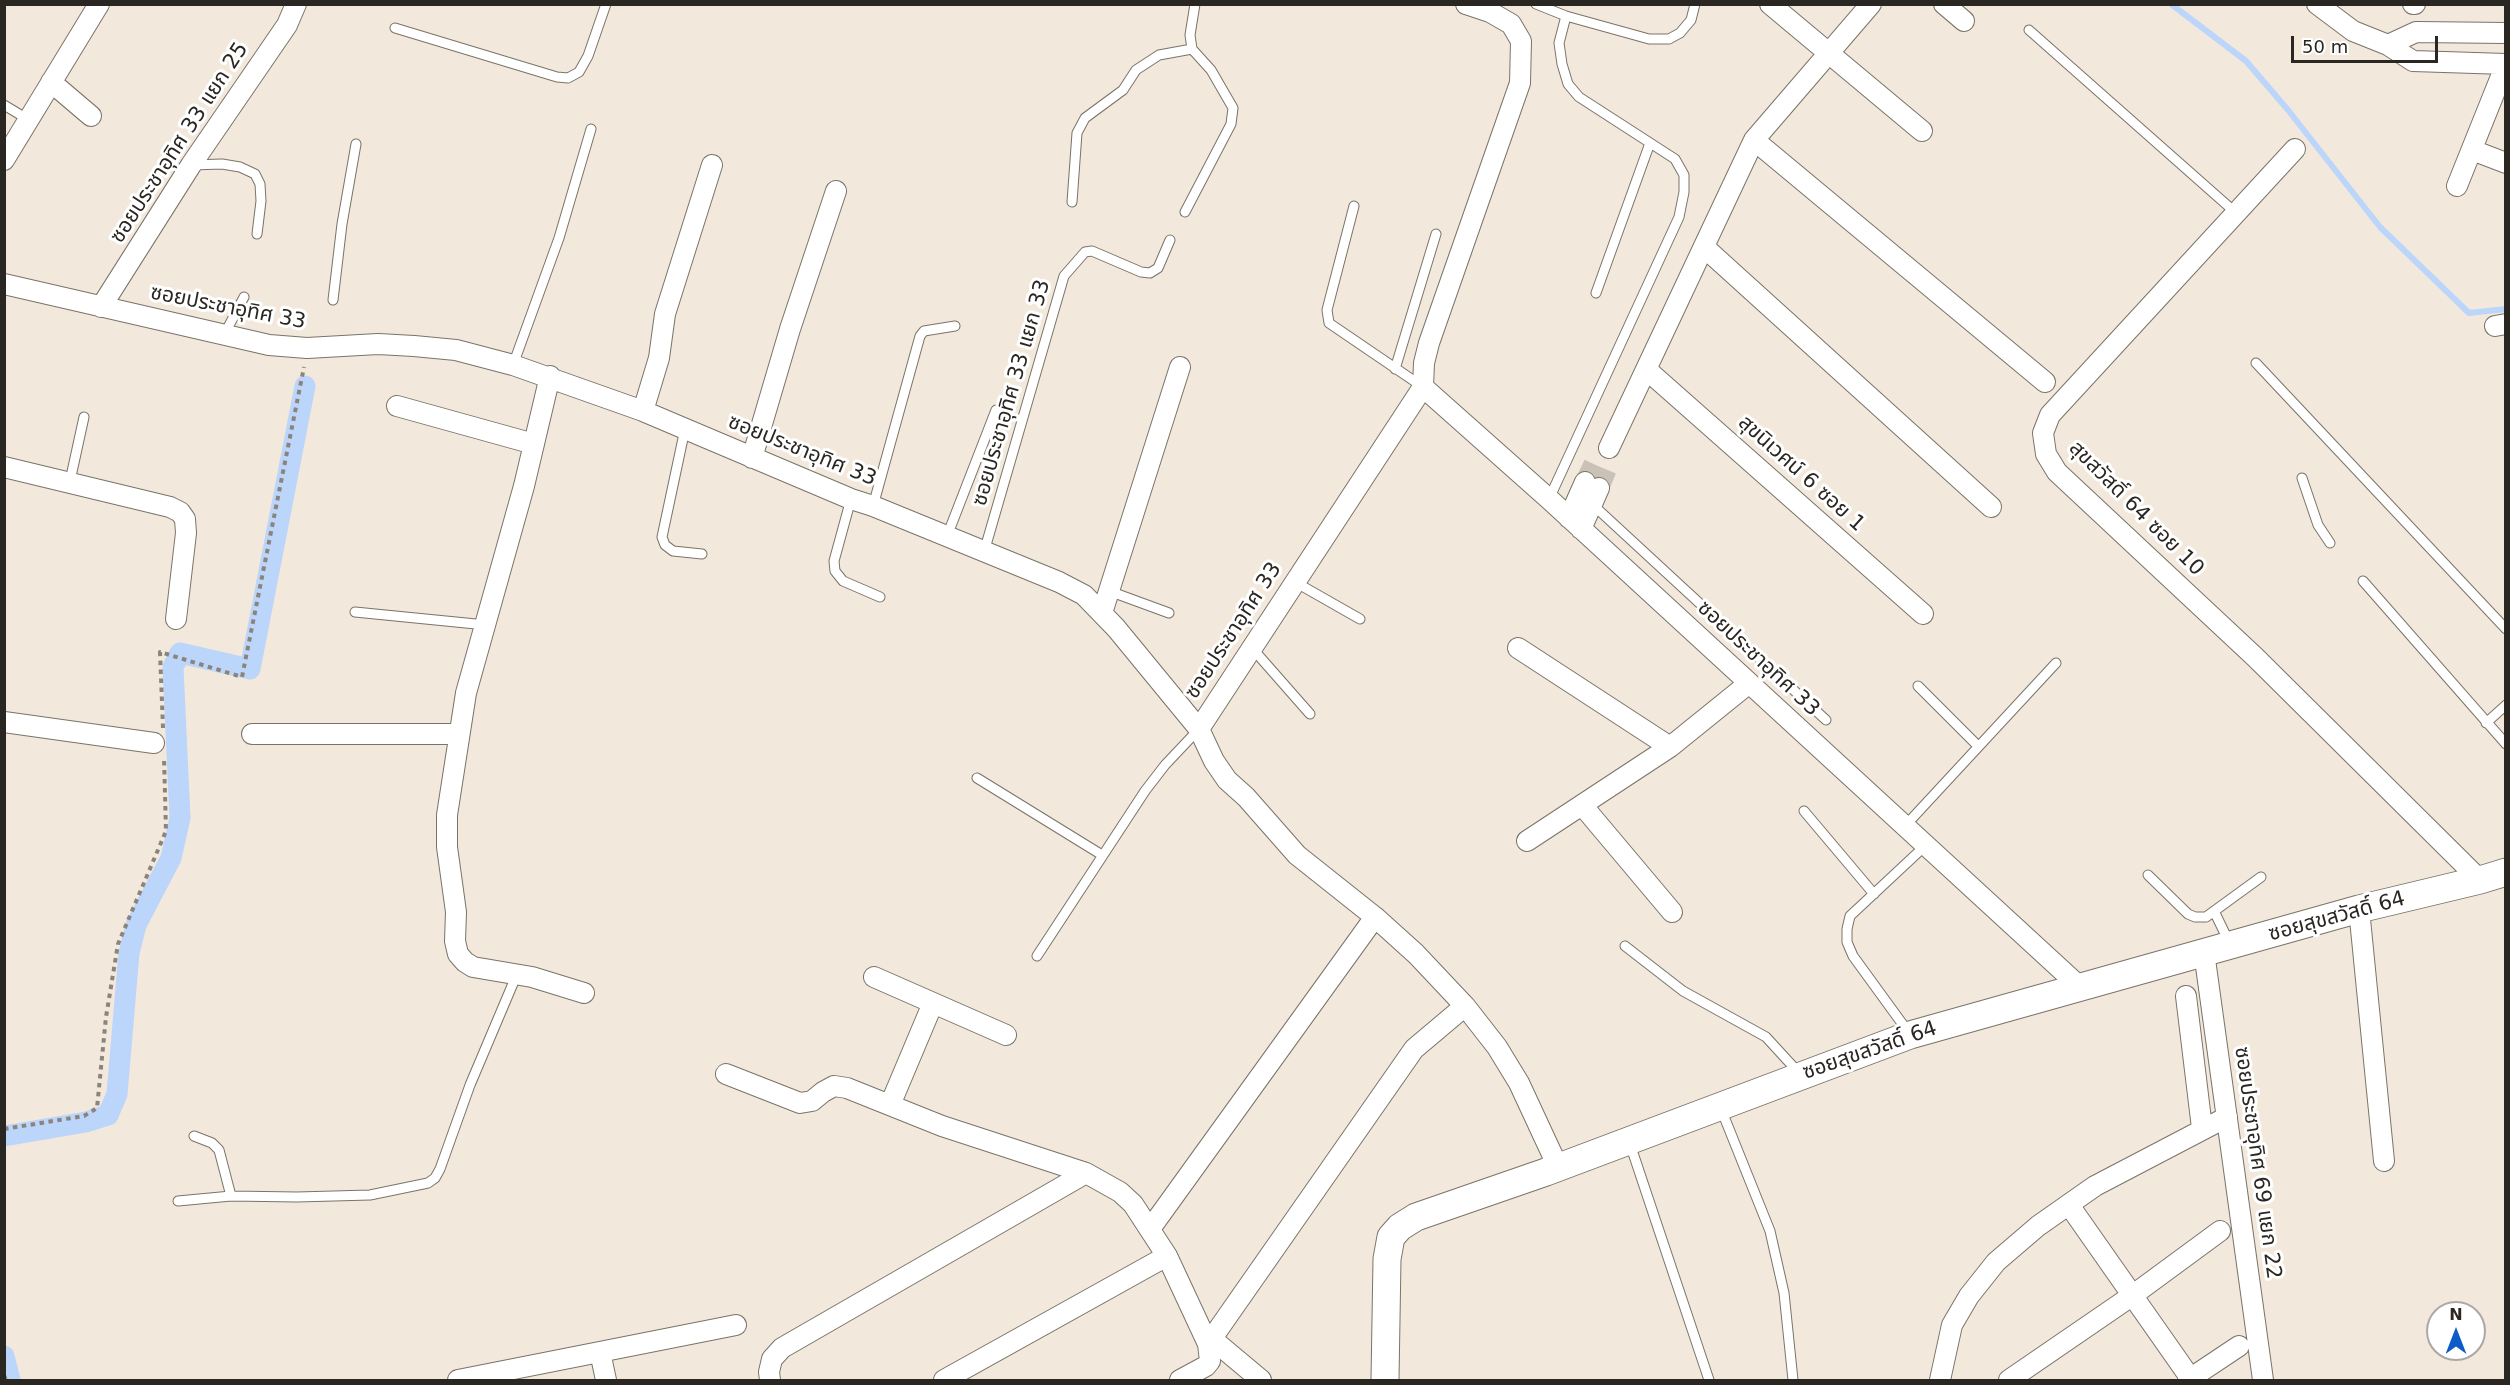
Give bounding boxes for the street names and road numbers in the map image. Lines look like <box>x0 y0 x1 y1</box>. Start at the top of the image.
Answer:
street label: ซอยประชาอุทิศ 33 แยก 25 <box>106 38 254 248</box>
street label: ซอยประชาอุทิศ 33 แยก 33 <box>968 277 1056 509</box>
street label: ซอยประชาอุทิศ 33 <box>148 281 308 335</box>
street label: ซอยประชาอุทิศ 33 <box>724 410 880 492</box>
street label: สุขนิเวศน์ 6 ซอย 1 <box>1732 411 1870 537</box>
street label: สุขสวัสดิ์ 64 ซอย 10 <box>2063 436 2209 582</box>
street label: ซอยประชาอุทิศ 33 <box>1180 558 1288 704</box>
street label: ซอยประชาอุทิศ 33 <box>1692 596 1824 722</box>
street label: ซอยสุขสวัสดิ์ 64 <box>2266 887 2408 947</box>
street label: ซอยสุขสวัสดิ์ 64 <box>1800 1016 1940 1086</box>
street label: ซอยประชาอุทิศ 69 แยก 22 <box>2228 1045 2286 1281</box>

